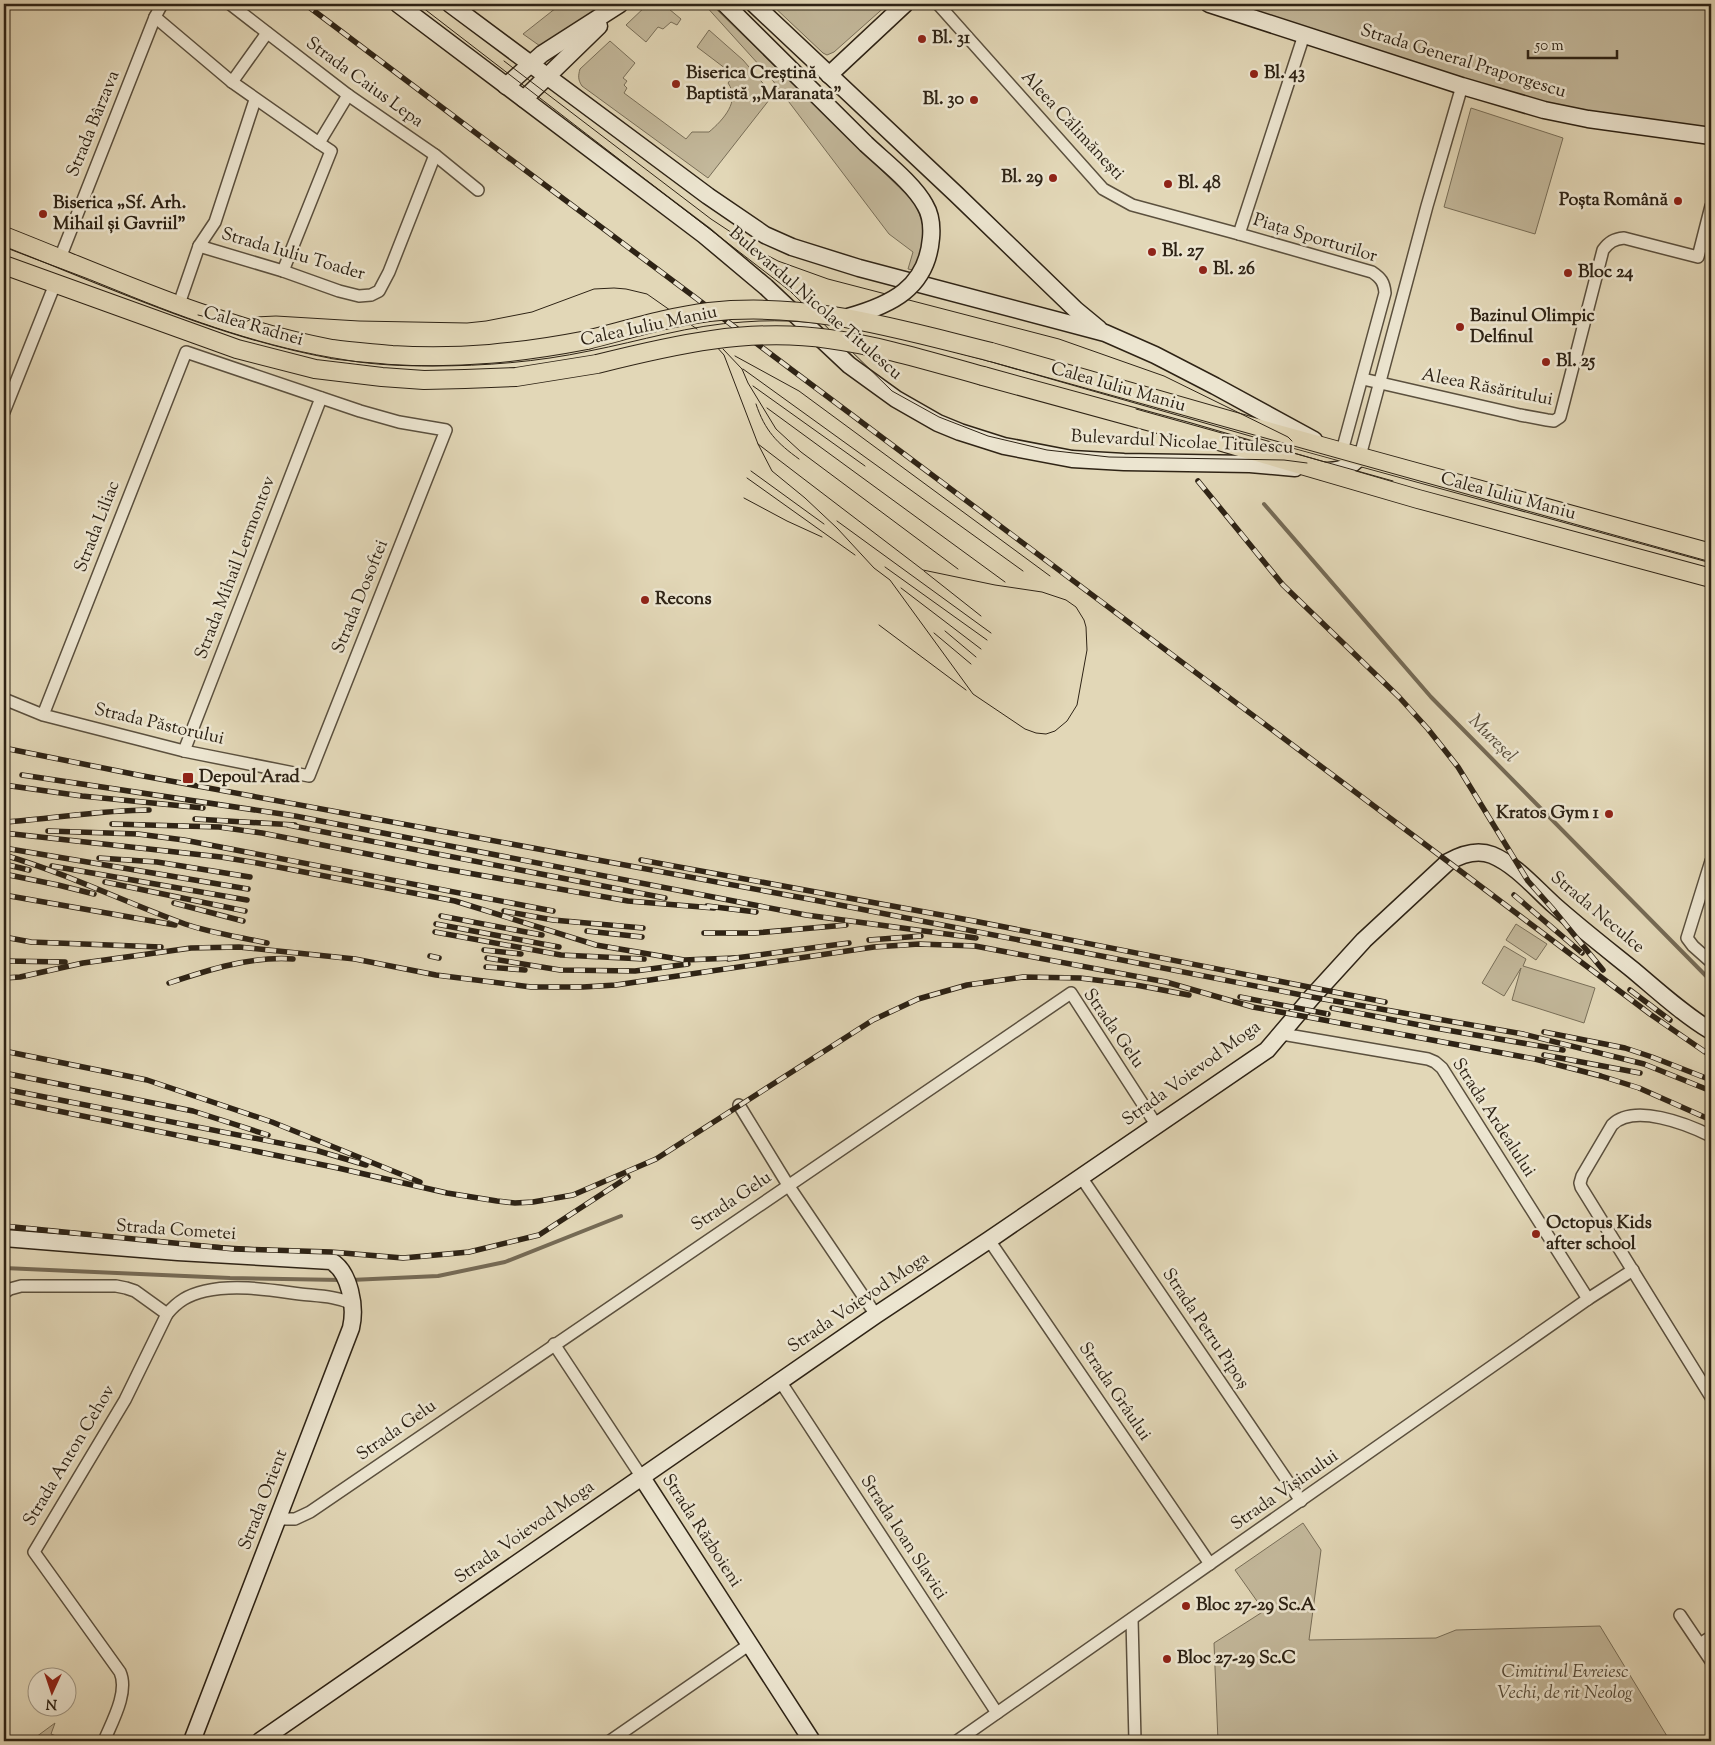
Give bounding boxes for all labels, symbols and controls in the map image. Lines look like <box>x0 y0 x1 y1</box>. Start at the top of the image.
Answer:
street label: Strada General Praporgescu <box>1357 18 1569 106</box>
place label: Bl. 31 <box>932 26 971 52</box>
scale bar <box>1528 28 1616 60</box>
street label: Strada Caius Lepa <box>300 31 428 135</box>
marker: Bl. 31 <box>916 33 928 45</box>
text: 50 m <box>1534 36 1564 57</box>
place label: Biserica Creștină Baptistă ,,Maranata" <box>686 61 842 108</box>
place label: Bl. 43 <box>1264 61 1305 87</box>
street label: Aleea Călimănești <box>1014 65 1130 187</box>
street label: Strada Bârzava <box>61 67 127 181</box>
marker: Bl. 43 <box>1248 68 1260 80</box>
marker: Biserica Creștină Baptistă ,,Maranata" <box>670 78 682 90</box>
place label: Bl. 30 <box>923 87 964 113</box>
marker: Bl. 30 <box>968 94 980 106</box>
place label: Bl. 29 <box>1001 165 1043 191</box>
place label: Bl. 48 <box>1178 171 1221 197</box>
marker: Bl. 29 <box>1047 172 1059 184</box>
marker: Bl. 48 <box>1162 178 1174 190</box>
place label: Poșta Română <box>1559 188 1669 214</box>
place label: Biserica „Sf. Arh. Mihail și Gavriil” <box>53 191 186 238</box>
marker: Poșta Română <box>1672 195 1684 207</box>
marker: Biserica „Sf. Arh. Mihail și Gavriil” <box>37 208 49 220</box>
street label: Piața Sporturilor <box>1250 208 1381 270</box>
street label: Bulevardul Nicolae Titulescu <box>722 221 908 387</box>
street label: Strada Iuliu Toader <box>218 222 368 288</box>
place label: Bl. 27 <box>1162 239 1205 265</box>
marker: Bl. 27 <box>1146 246 1158 258</box>
place label: Bl. 26 <box>1213 257 1255 283</box>
place label: Bloc 24 <box>1578 260 1633 286</box>
marker: Bl. 26 <box>1197 264 1209 276</box>
marker: Bloc 24 <box>1562 267 1574 279</box>
street label: Calea Radnei <box>200 300 306 354</box>
street label: Calea Iuliu Maniu <box>578 300 720 354</box>
place label: Bazinul Olimpic Delfinul <box>1470 304 1595 351</box>
marker: Bazinul Olimpic Delfinul <box>1454 321 1466 333</box>
place label: Bl. 25 <box>1556 349 1596 375</box>
street label: Calea Iuliu Maniu <box>1047 356 1189 420</box>
marker: Bl. 25 <box>1540 356 1552 368</box>
street label: Aleea Răsăritului <box>1419 363 1555 413</box>
street label: Bulevardul Nicolae Titulescu <box>1070 424 1294 462</box>
street label: Calea Iuliu Maniu <box>1437 466 1579 528</box>
street label: Strada Mihail Lermontov <box>189 472 283 663</box>
street label: Strada Liliac <box>69 477 127 577</box>
street label: Strada Dosoftei <box>326 536 396 658</box>
place label: Recons <box>655 587 711 613</box>
marker: Recons <box>639 594 651 606</box>
street label: Strada Păstorului <box>91 697 227 753</box>
water label: Mureșel <box>1462 709 1522 769</box>
place label: Depoul Arad <box>199 765 301 791</box>
marker: Depoul Arad <box>181 771 195 785</box>
place label: Kratos Gym 1 <box>1496 801 1600 827</box>
marker: Kratos Gym 1 <box>1603 808 1615 820</box>
street label: Strada Neculce <box>1544 866 1650 960</box>
street label: Strada Gelu <box>1076 984 1150 1074</box>
street label: Strada Voievod Moga <box>1117 1015 1267 1133</box>
street label: Strada Ardealului <box>1445 1053 1541 1183</box>
street label: Strada Gelu <box>687 1165 777 1239</box>
place label: Octopus Kids after school <box>1546 1211 1652 1258</box>
street label: Strada Cometei <box>115 1214 237 1248</box>
marker: Octopus Kids after school <box>1530 1228 1542 1240</box>
street label: Strada Voievod Moga <box>783 1246 935 1360</box>
street label: Strada Petru Pipoș <box>1155 1263 1255 1395</box>
street label: Strada Grâului <box>1071 1337 1157 1447</box>
street label: Strada Anton Cehov <box>17 1380 123 1532</box>
street label: Strada Gelu <box>352 1394 442 1468</box>
street label: Strada Vișinului <box>1226 1444 1344 1538</box>
street label: Strada Orient <box>233 1446 295 1554</box>
street label: Strada Războieni <box>655 1469 747 1593</box>
street label: Strada Ioan Slavici <box>853 1471 953 1605</box>
street label: Strada Voievod Moga <box>450 1475 600 1591</box>
place label: Bloc 27-29 Sc.A <box>1196 1593 1316 1619</box>
marker: Bloc 27-29 Sc.A <box>1180 1600 1192 1612</box>
place label: Bloc 27-29 Sc.C <box>1177 1646 1296 1672</box>
marker: Bloc 27-29 Sc.C <box>1161 1653 1173 1665</box>
park label: Cimitirul Evreiesc Vechi, de rit Neolog <box>1497 1660 1633 1707</box>
north arrow <box>28 1668 78 1718</box>
text: N <box>45 1693 58 1713</box>

